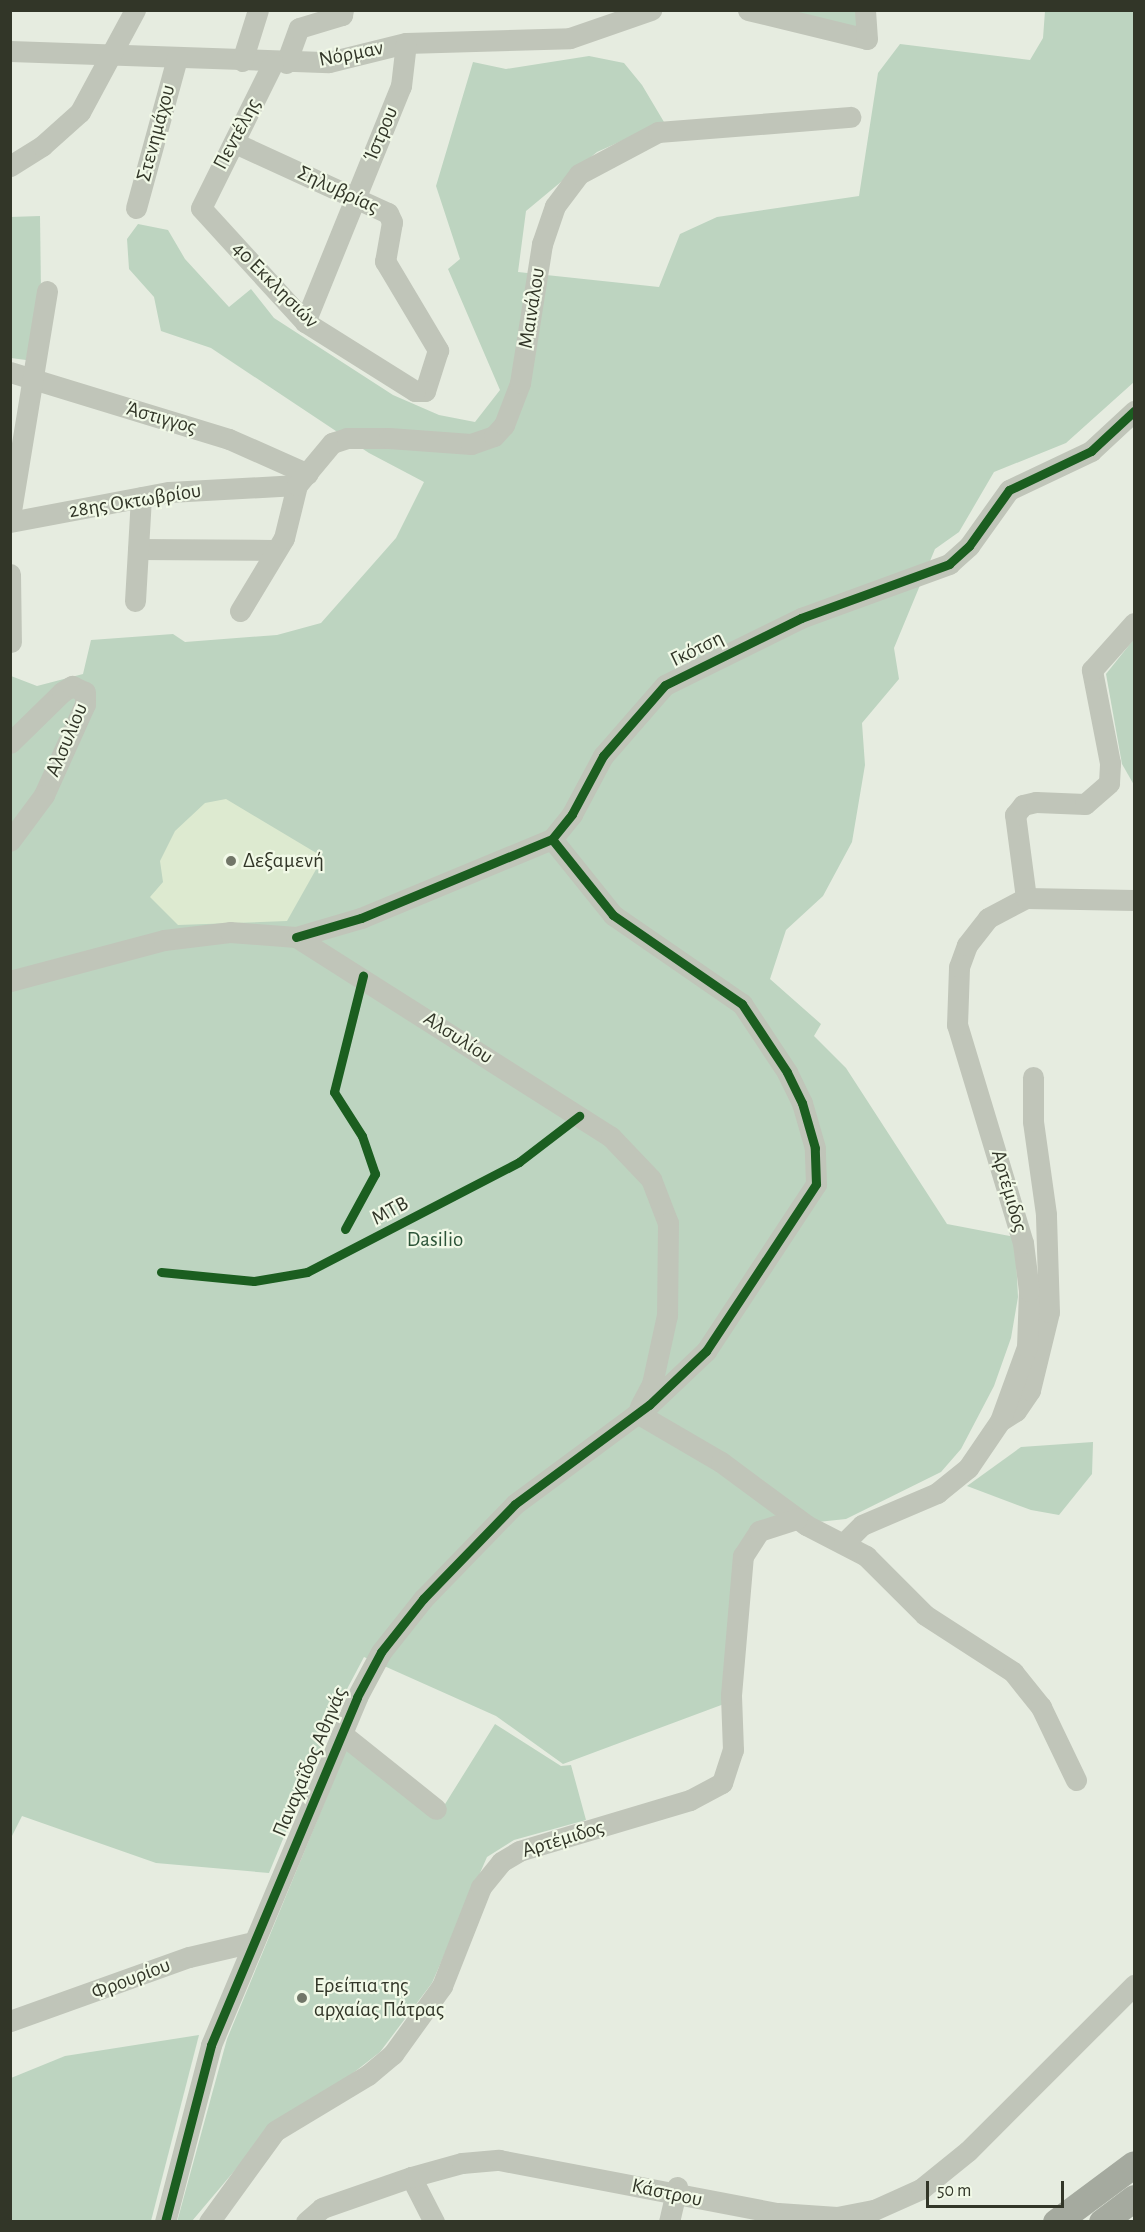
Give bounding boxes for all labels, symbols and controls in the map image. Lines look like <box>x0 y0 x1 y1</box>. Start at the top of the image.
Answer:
street label: Νόρμαν <box>317 35 385 73</box>
street label: Στενημάχου <box>131 82 181 184</box>
street label: Πεντέλης <box>208 94 266 174</box>
street label: Ίστρου <box>358 103 404 165</box>
street label: Σηλυβρίας <box>293 160 383 220</box>
street label: 40 Εκκλησιών <box>226 236 324 334</box>
street label: Μαινάλου <box>513 266 551 350</box>
street label: Άστιγγος <box>123 396 199 440</box>
street label: 28ης Οκτωβρίου <box>67 478 203 524</box>
street label: Γκότση <box>666 625 728 673</box>
street label: Αλσυλίου <box>40 699 94 781</box>
place label: Δεξαμενή <box>243 848 324 874</box>
marker: Δεξαμενή <box>224 854 238 868</box>
street label: Αλσυλίου <box>419 1006 497 1070</box>
street label: Αρτέμιδος <box>985 1147 1033 1235</box>
street label: MTB <box>367 1191 413 1231</box>
park label: Dasilio <box>407 1227 463 1253</box>
street label: Παναχαΐδος Αθηνάς <box>267 1683 353 1841</box>
street label: Αρτέμιδος <box>519 1815 607 1863</box>
street label: Φρουρίου <box>88 1952 174 2006</box>
place label: Ερείπια της αρχαίας Πάτρας <box>314 1973 444 2023</box>
marker: Ερείπια της αρχαίας Πάτρας <box>295 1991 309 2005</box>
scale bar <box>929 2169 1067 2207</box>
street label: Κάστρου <box>629 2173 705 2213</box>
text: 50 m <box>937 2182 971 2200</box>

